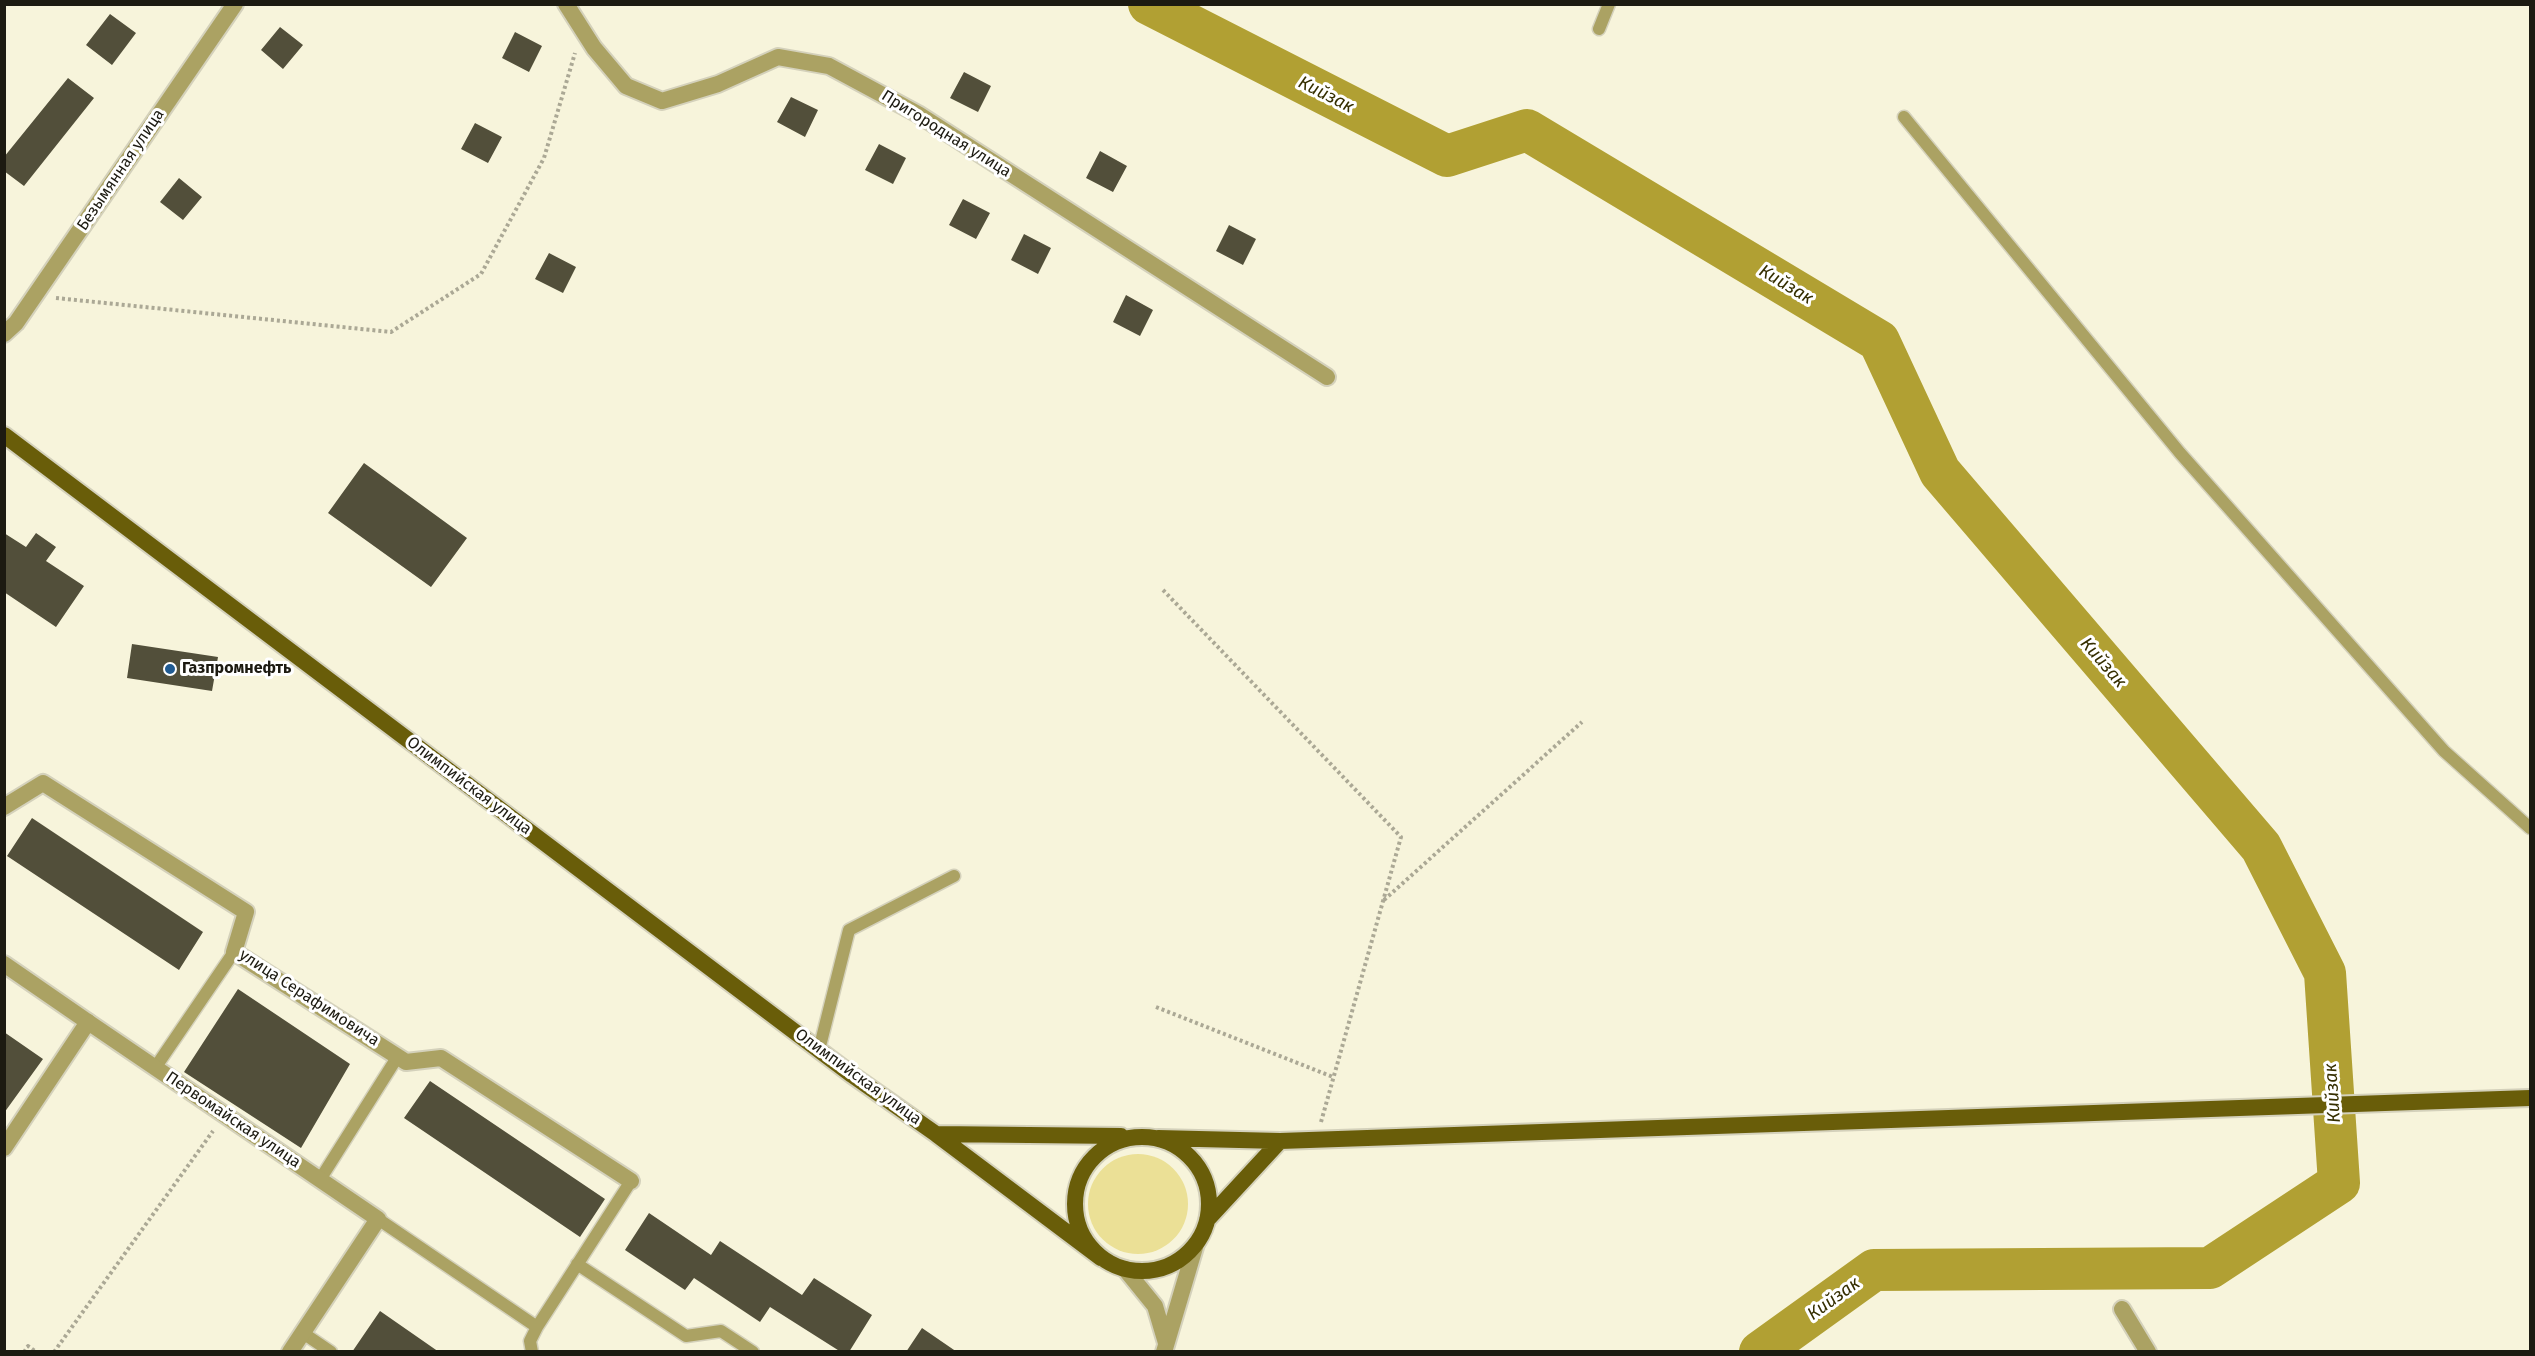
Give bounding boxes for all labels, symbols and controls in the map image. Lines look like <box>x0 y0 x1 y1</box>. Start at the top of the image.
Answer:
water label: Кийзак <box>1294 72 1358 118</box>
street label: Пригородная улица <box>878 86 1014 182</box>
street label: Безымянная улица <box>73 106 169 234</box>
water label: Кийзак <box>1755 260 1817 310</box>
water label: Кийзак <box>2075 633 2131 693</box>
place label: Газпромнефть <box>182 659 291 679</box>
marker: Газпромнефть <box>163 662 177 676</box>
street label: Олимпийская улица <box>403 733 535 839</box>
street label: улица Серафимовича <box>235 946 383 1050</box>
street label: Олимпийская улица <box>791 1025 925 1129</box>
water label: Кийзак <box>2320 1062 2346 1124</box>
street label: Первомайская улица <box>162 1068 304 1172</box>
water label: Кийзак <box>1803 1273 1865 1325</box>

